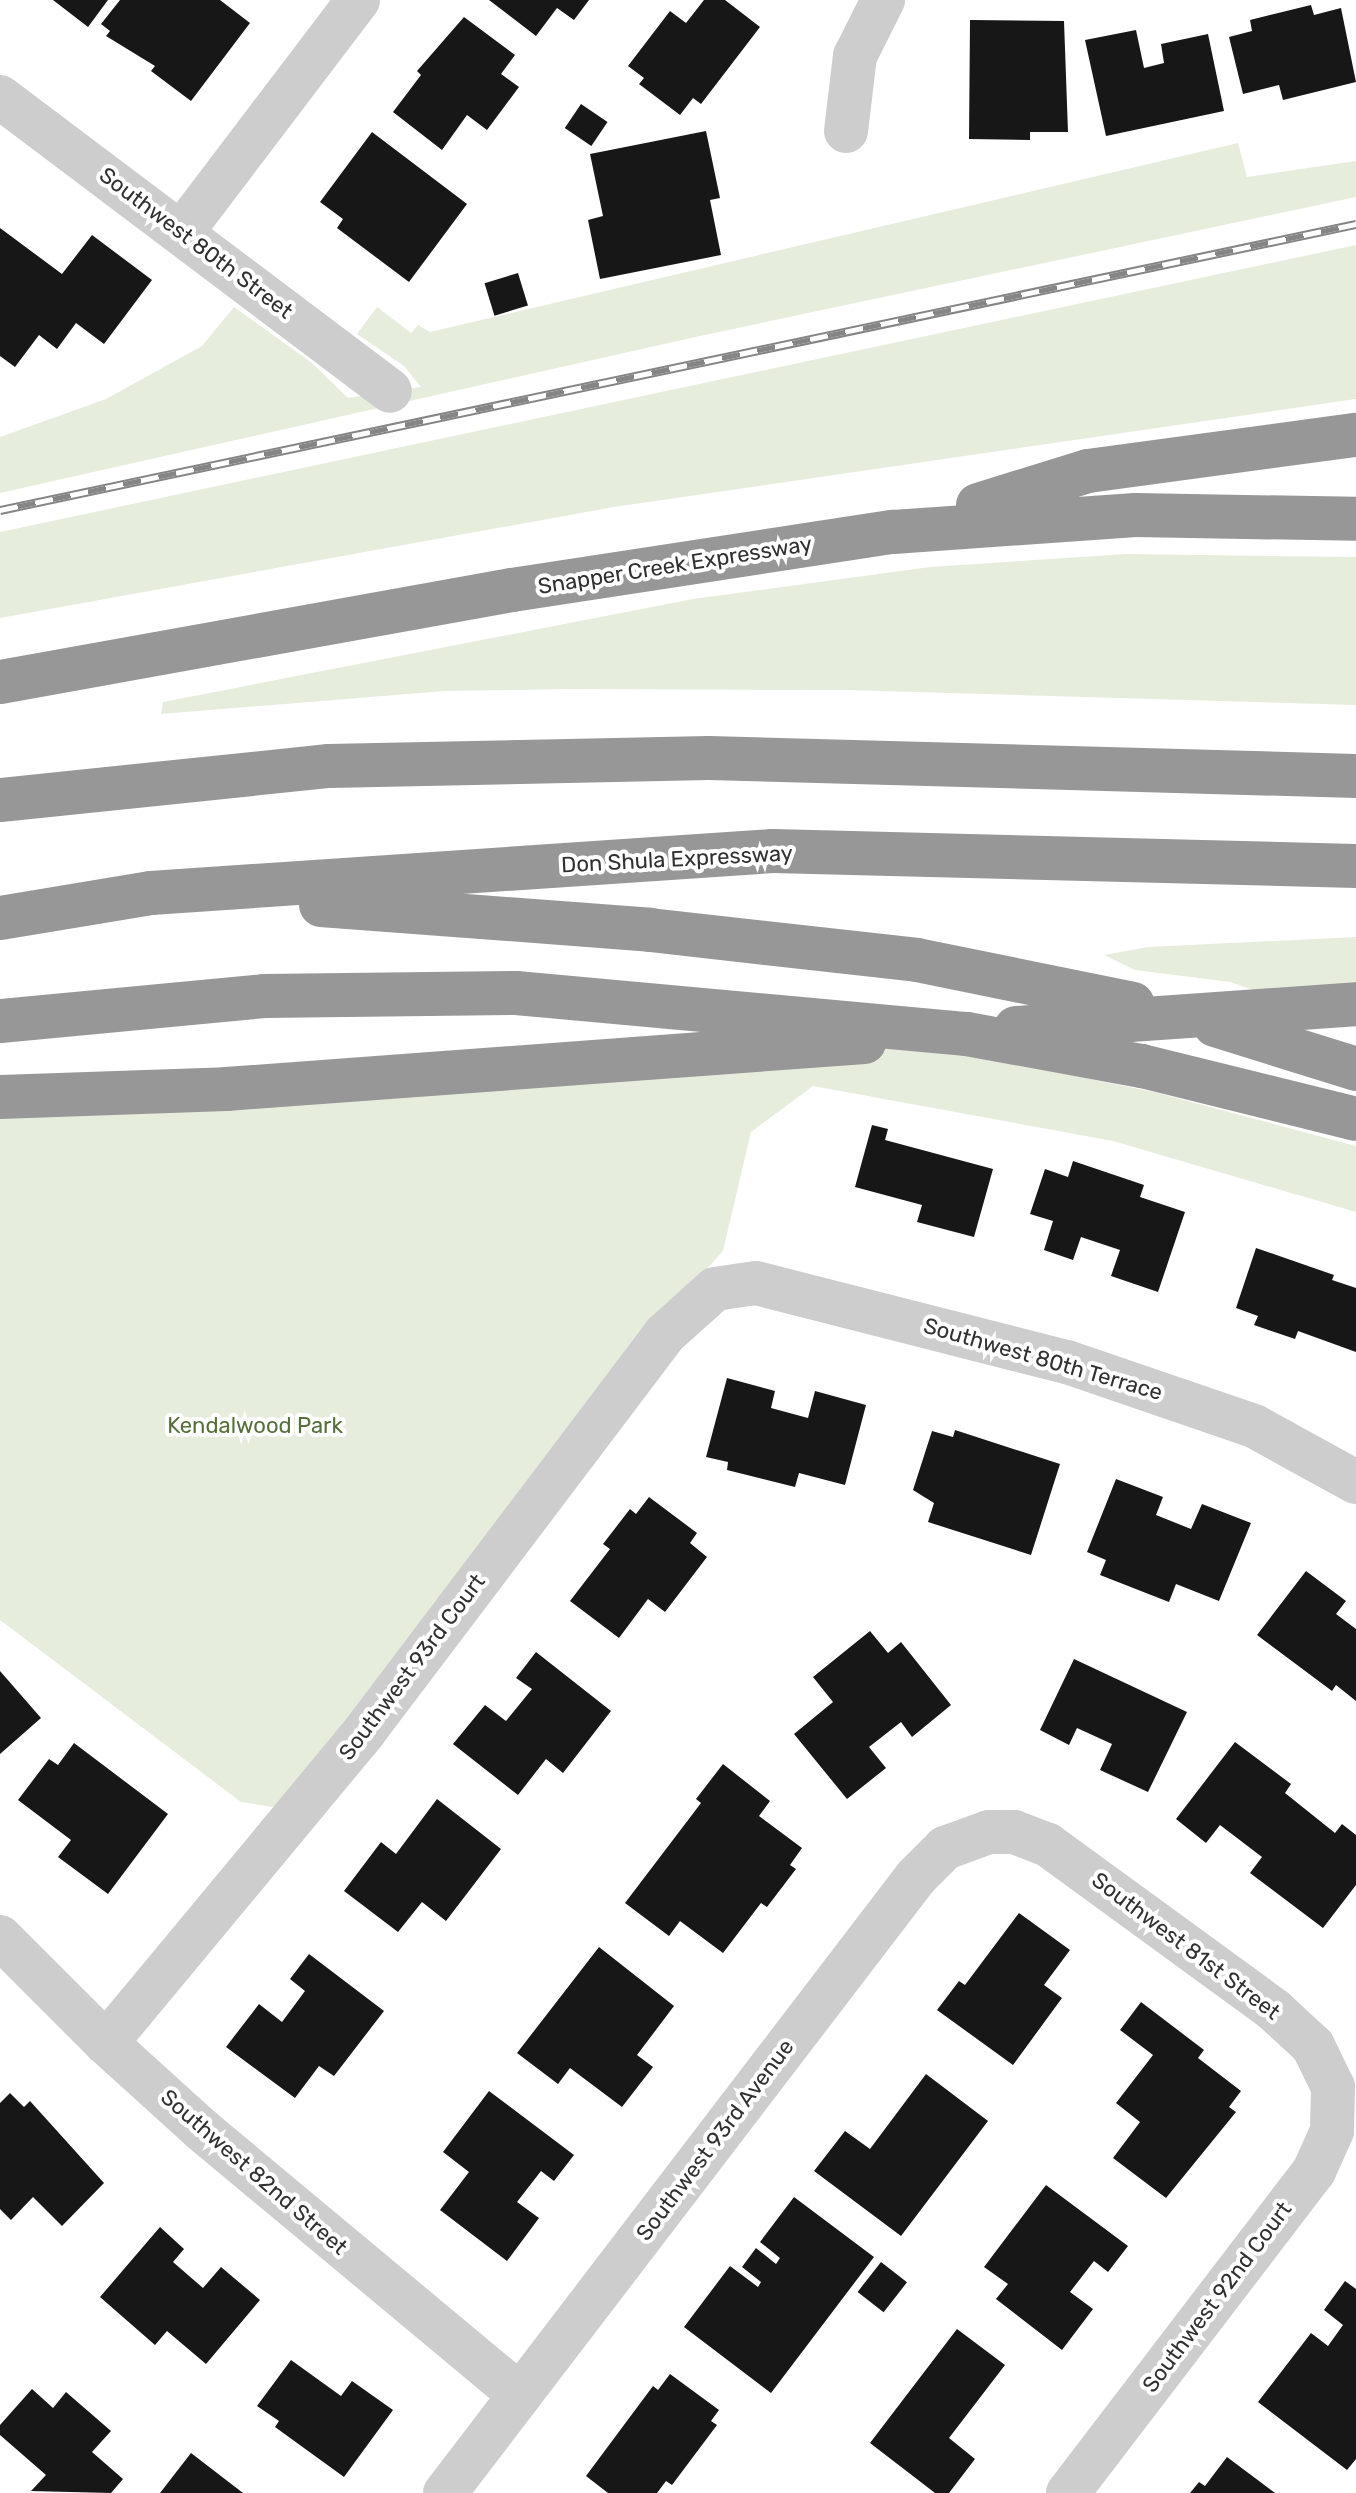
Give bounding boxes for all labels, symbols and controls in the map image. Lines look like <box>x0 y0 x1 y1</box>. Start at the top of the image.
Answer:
street label: Southwest 80th Street <box>94 162 298 324</box>
street label: Snapper Creek Expressway <box>536 530 814 600</box>
street label: Don Shula Expressway <box>560 840 794 878</box>
street label: Southwest 80th Terrace <box>920 1312 1166 1406</box>
park label: Kendalwood Park <box>167 1413 343 1439</box>
street label: Southwest 93rd Court <box>333 1569 491 1765</box>
street label: Southwest 81st Street <box>1087 1867 1285 2025</box>
street label: Southwest 93rd Avenue <box>630 2034 800 2246</box>
street label: Southwest 82nd Street <box>155 2084 353 2260</box>
street label: Southwest 92nd Court <box>1137 2197 1297 2397</box>

